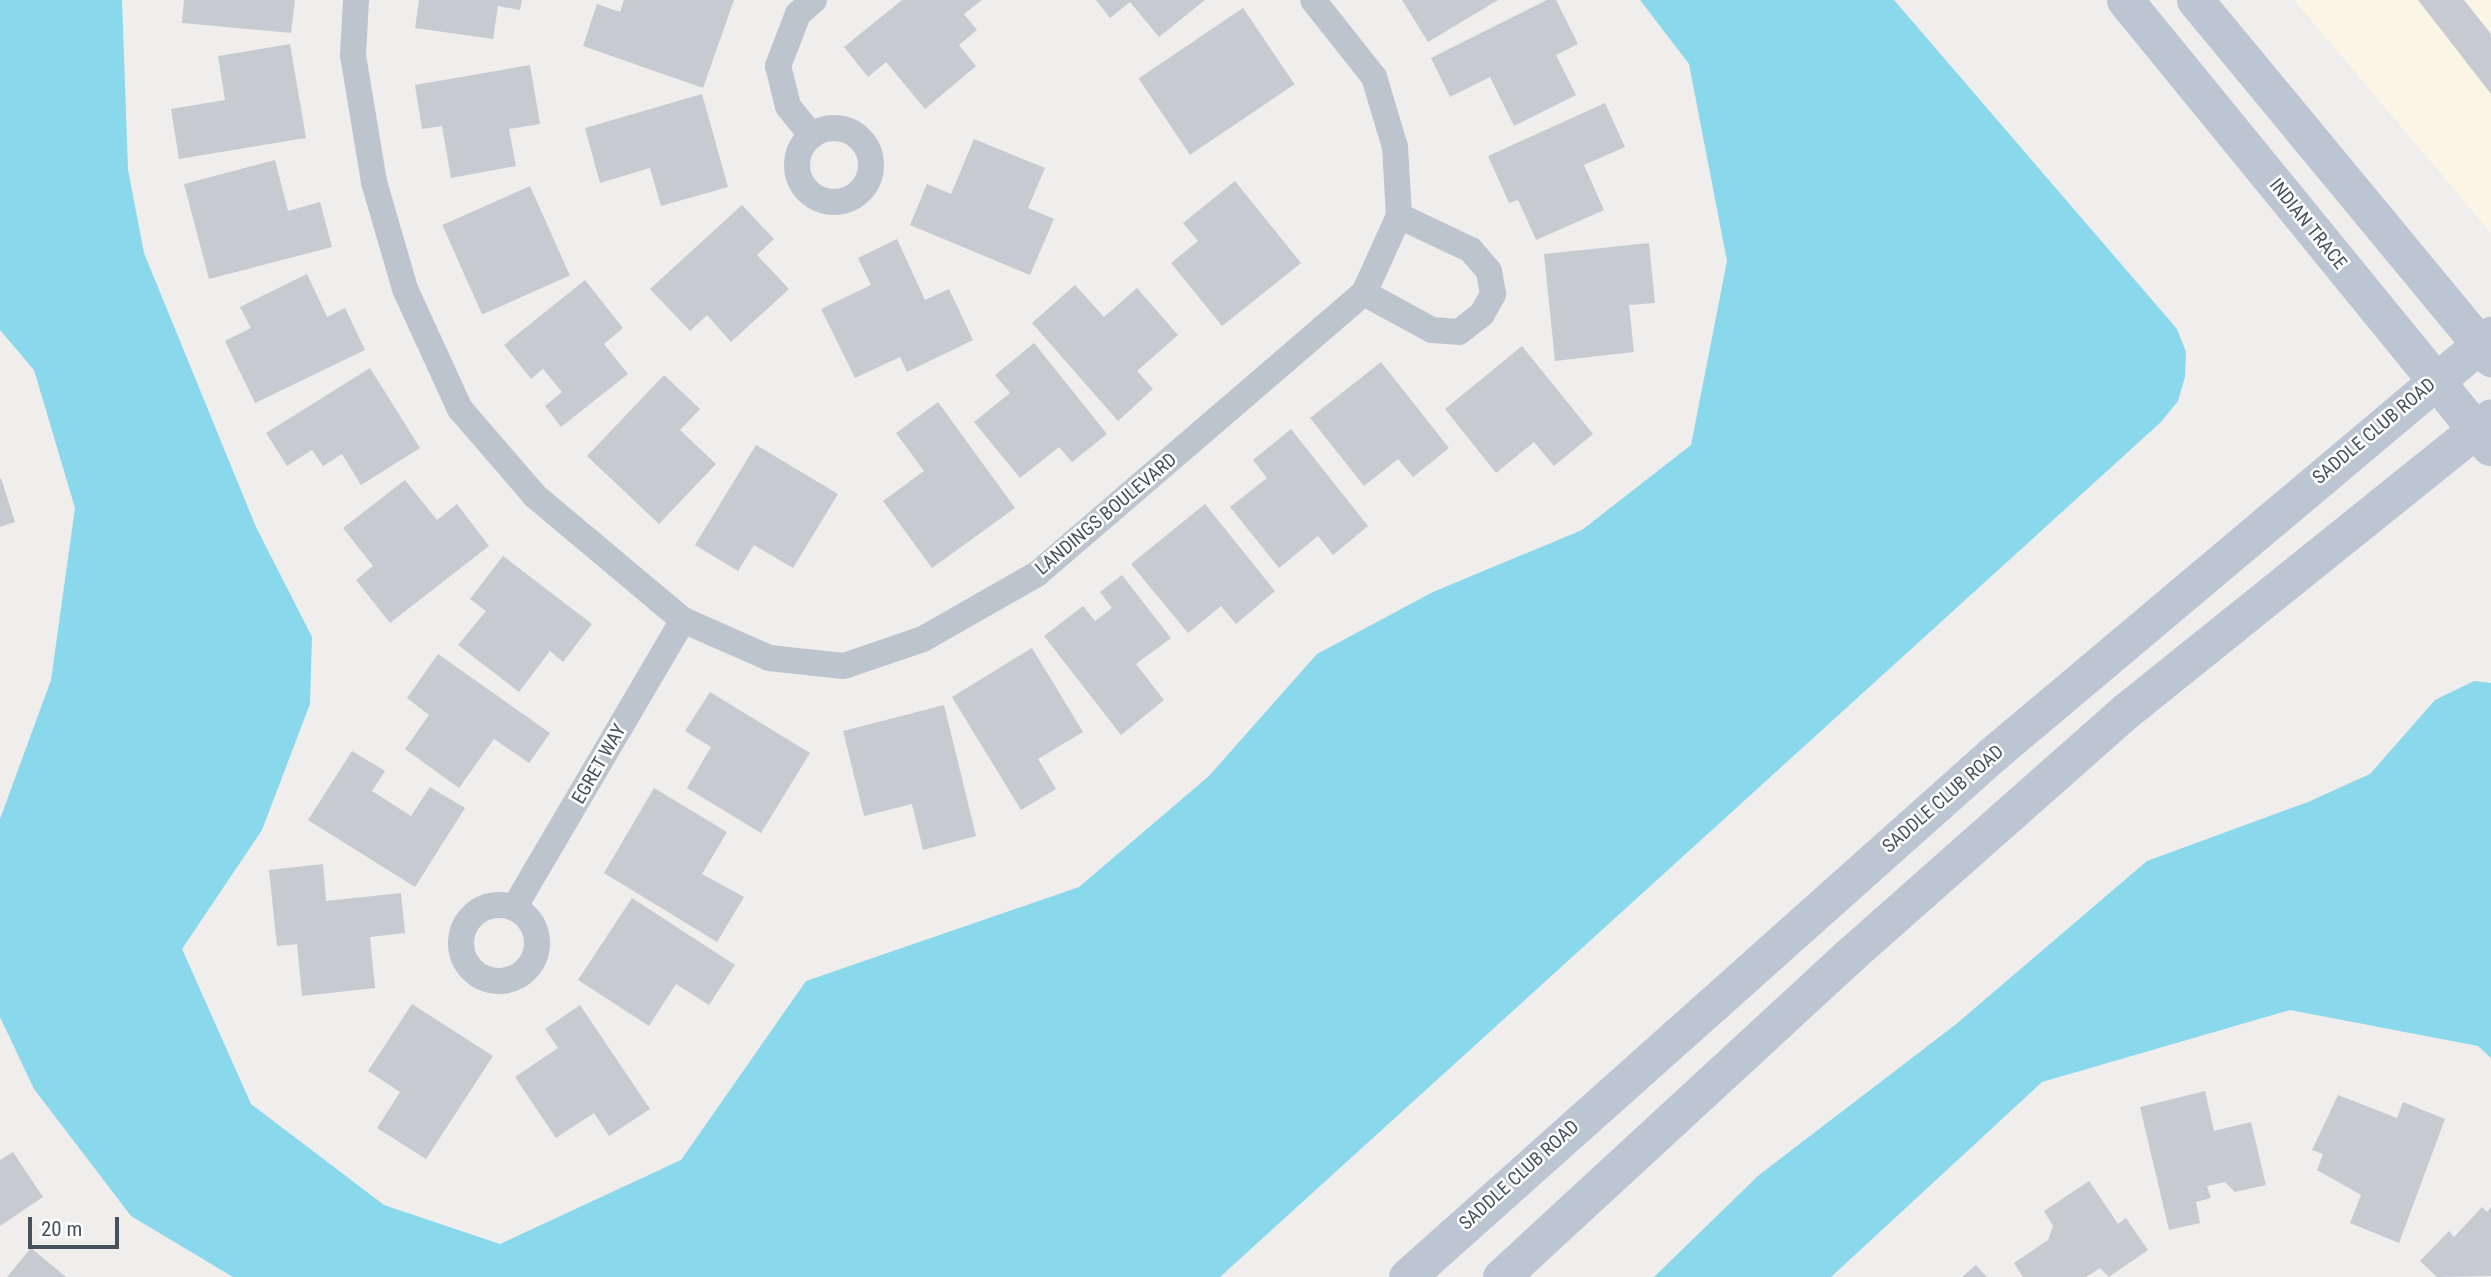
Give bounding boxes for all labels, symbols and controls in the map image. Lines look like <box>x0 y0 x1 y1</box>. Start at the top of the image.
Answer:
street label: INDIAN TRACE <box>2264 174 2352 274</box>
street label: SADDLE CLUB ROAD <box>2308 373 2440 489</box>
street label: LANDINGS BOULEVARD <box>1031 448 1181 580</box>
street label: EGRET WAY <box>567 720 631 808</box>
street label: SADDLE CLUB ROAD <box>1878 740 2008 858</box>
street label: SADDLE CLUB ROAD <box>1454 1115 1584 1235</box>
scale bar <box>32 1204 122 1248</box>
text: 20 m <box>41 1217 82 1241</box>

